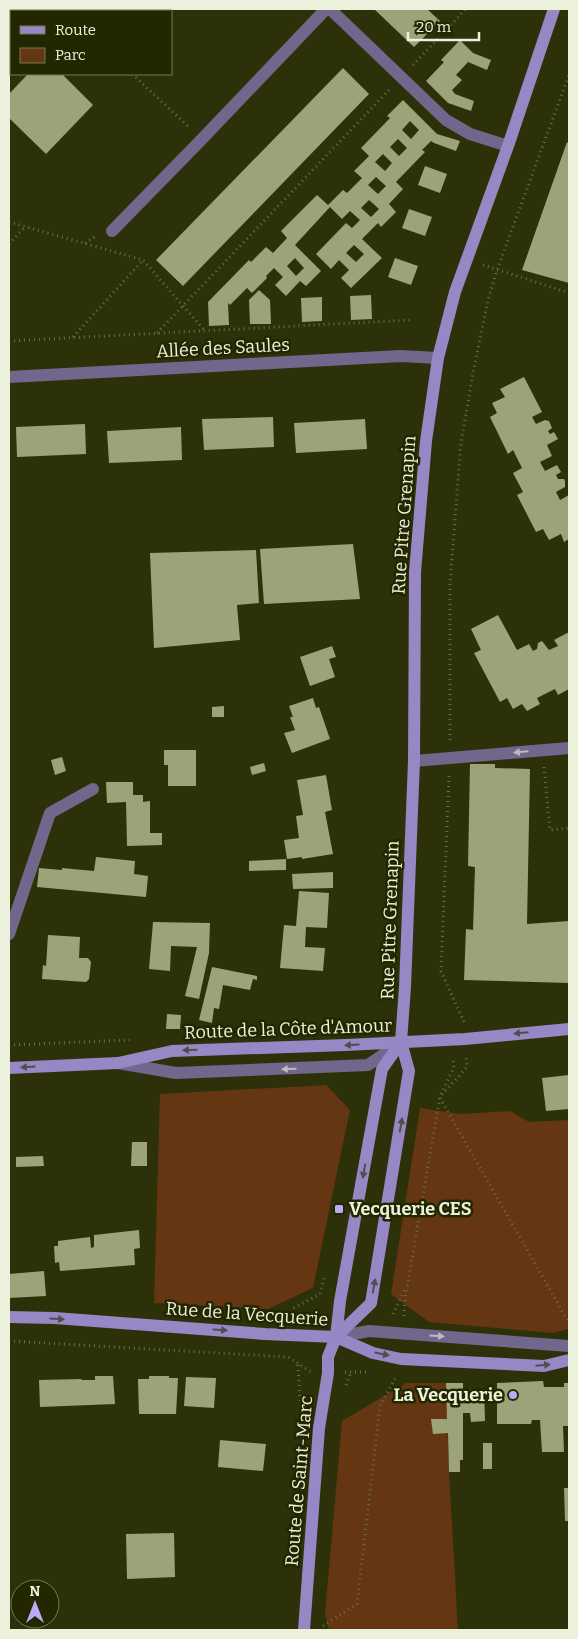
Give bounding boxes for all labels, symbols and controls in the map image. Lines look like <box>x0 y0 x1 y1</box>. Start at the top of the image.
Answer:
legend <box>10 10 172 75</box>
scale bar <box>408 10 479 42</box>
text: 20 m <box>416 18 452 36</box>
text: Route <box>55 21 96 39</box>
text: Parc <box>55 46 86 64</box>
street label: Allée des Saules <box>156 334 290 362</box>
street label: Rue Pitre Grenapin <box>387 434 421 595</box>
one-way arrow <box>512 749 528 757</box>
street label: Rue Pitre Grenapin <box>376 840 404 1000</box>
street label: Route de la Côte d'Amour <box>184 1014 392 1044</box>
one-way arrow <box>512 1030 528 1038</box>
one-way arrow <box>344 1041 360 1049</box>
one-way arrow <box>181 1047 197 1055</box>
one-way arrow <box>20 1063 36 1071</box>
one-way arrow <box>281 1065 297 1073</box>
one-way arrow <box>398 1117 406 1133</box>
one-way arrow <box>360 1164 368 1180</box>
place label: Vecquerie CES <box>349 1198 472 1220</box>
marker: Vecquerie CES <box>333 1203 345 1215</box>
one-way arrow <box>371 1277 379 1293</box>
street label: Rue de la Vecquerie <box>165 1297 329 1331</box>
one-way arrow <box>50 1315 66 1323</box>
one-way arrow <box>212 1327 228 1335</box>
one-way arrow <box>429 1333 445 1341</box>
one-way arrow <box>374 1351 390 1359</box>
one-way arrow <box>536 1360 552 1368</box>
place label: La Vecquerie <box>393 1384 503 1406</box>
marker: La Vecquerie <box>507 1389 519 1401</box>
street label: Route de Saint-Marc <box>281 1395 317 1567</box>
north arrow <box>10 1579 60 1629</box>
text: N <box>30 1583 41 1600</box>

